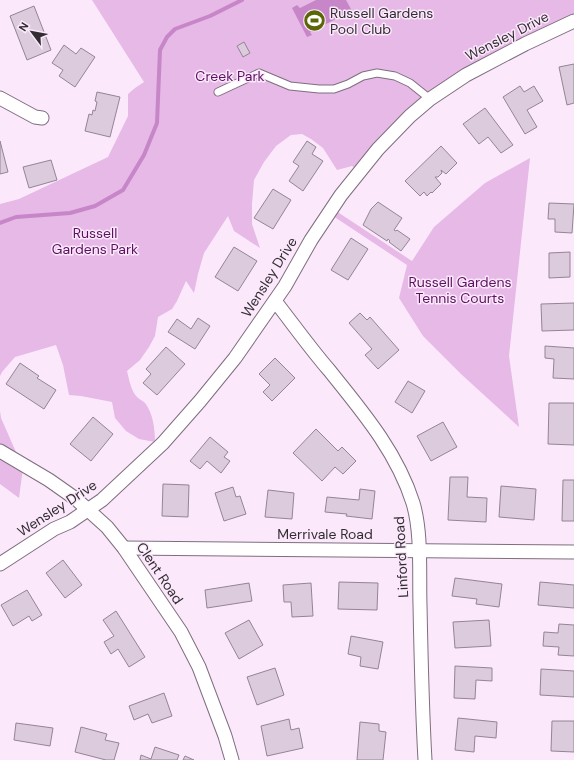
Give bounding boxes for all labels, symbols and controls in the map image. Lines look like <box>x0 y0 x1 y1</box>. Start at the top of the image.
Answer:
place label: Russell Gardens Pool Club <box>330 4 433 38</box>
street label: Wensley Drive <box>462 7 552 65</box>
sports icon: Russell Gardens Pool Club <box>302 8 328 34</box>
north arrow <box>12 12 52 52</box>
text: N <box>15 20 32 34</box>
park label: Creek Park <box>195 67 265 85</box>
park label: Russell Gardens Park <box>52 224 138 258</box>
street label: Wensley Drive <box>237 233 301 320</box>
park label: Russell Gardens Tennis Courts <box>408 273 512 307</box>
street label: Wensley Drive <box>14 476 100 540</box>
street label: Linford Road <box>390 516 412 598</box>
street label: Merrivale Road <box>277 525 373 543</box>
street label: Clent Road <box>133 539 187 607</box>

